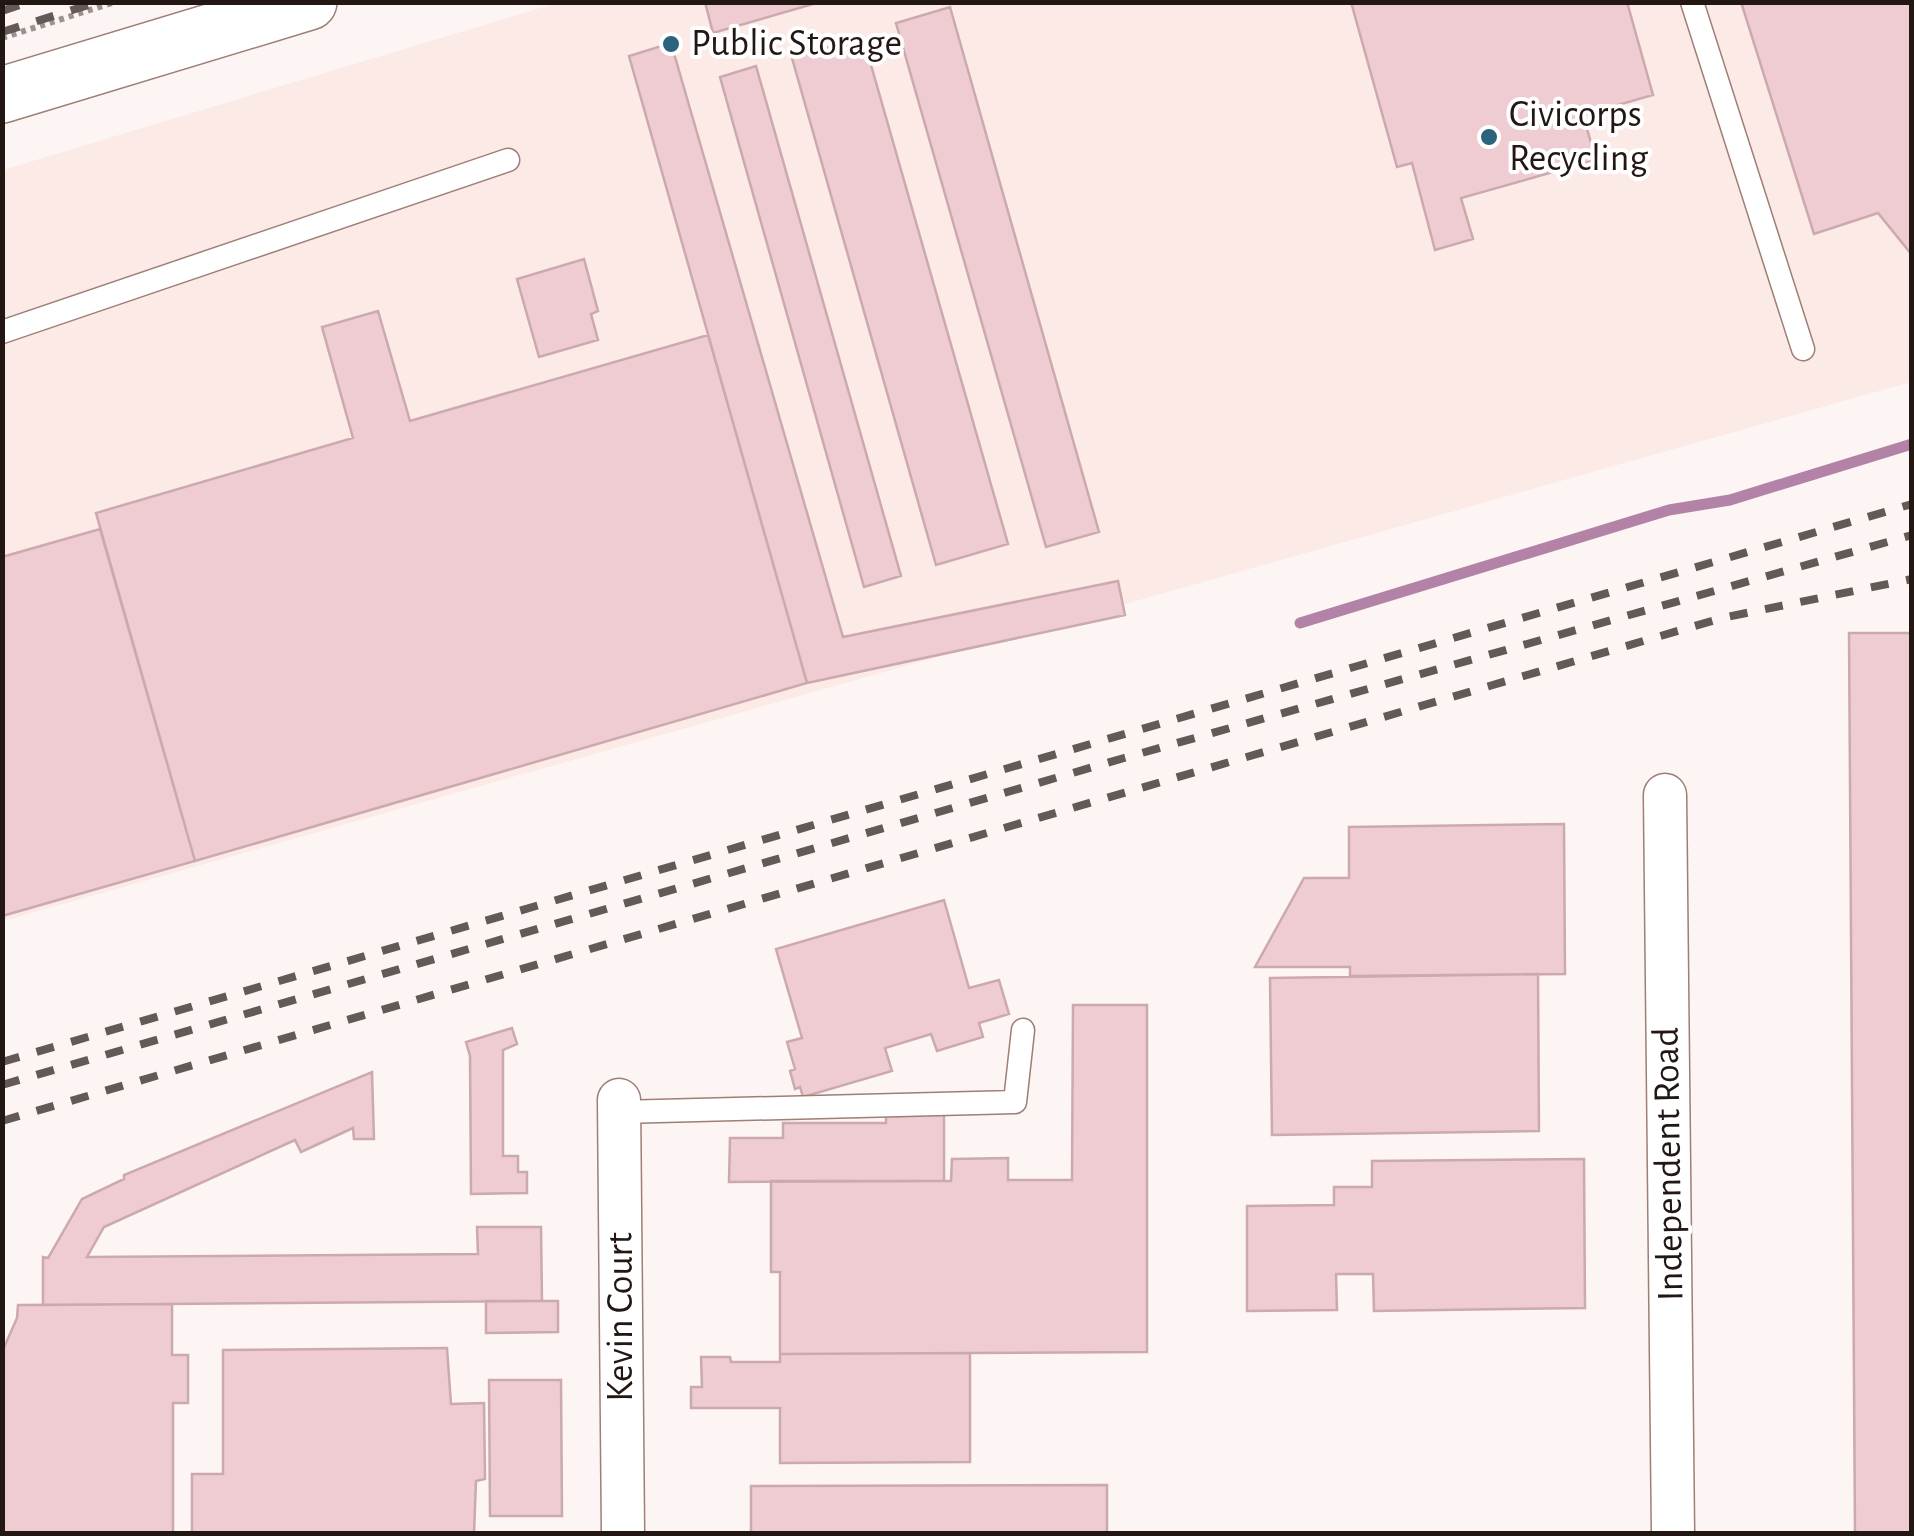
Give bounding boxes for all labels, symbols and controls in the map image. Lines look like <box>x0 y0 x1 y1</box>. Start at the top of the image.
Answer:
place label: Public Storage <box>691 25 902 63</box>
marker: Public Storage <box>660 33 682 55</box>
place label: Civicorps Recycling <box>1509 96 1648 178</box>
marker: Civicorps Recycling <box>1478 126 1500 148</box>
street label: Independent Road <box>1648 1027 1690 1301</box>
street label: Kevin Court <box>602 1232 640 1402</box>

